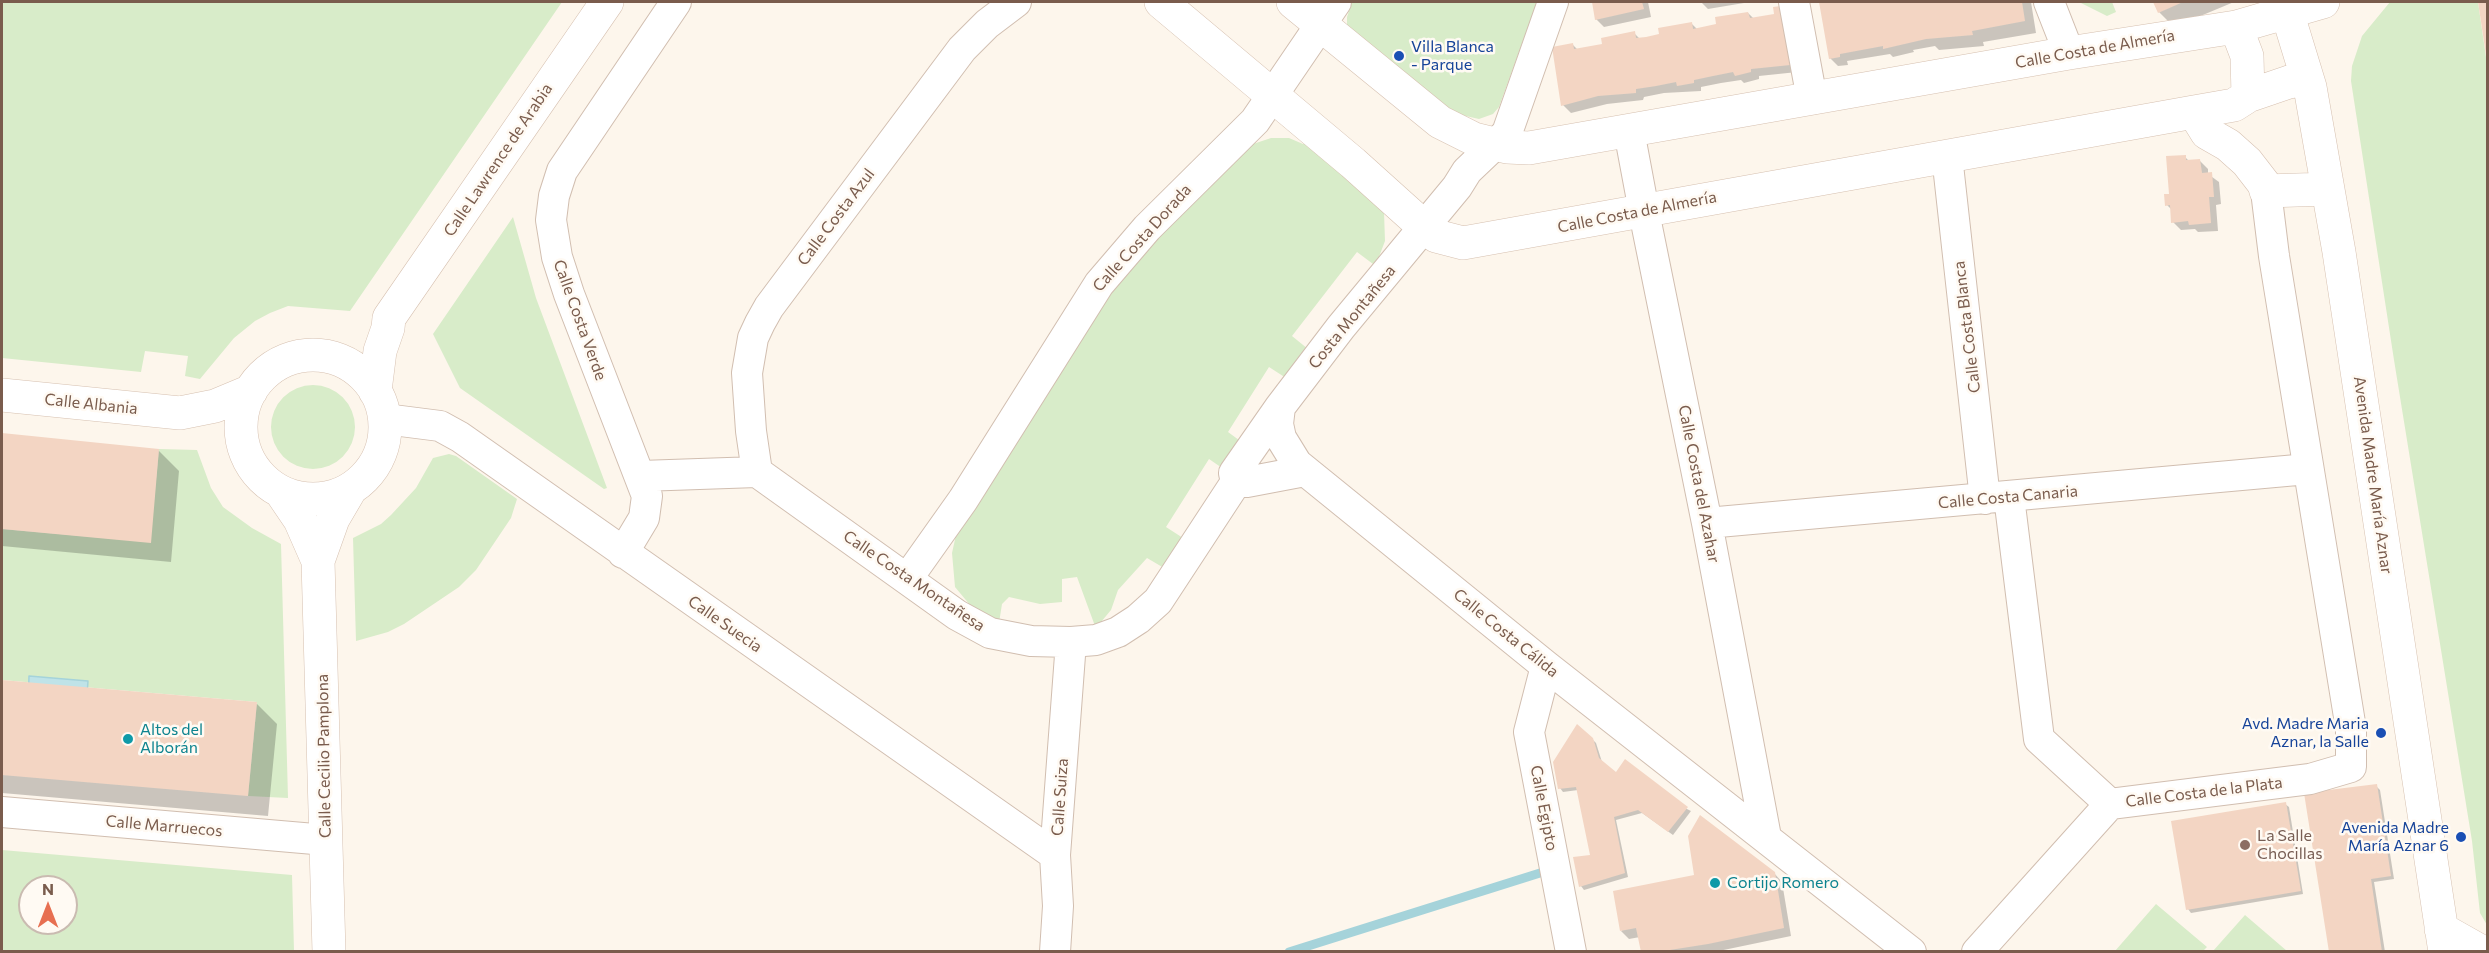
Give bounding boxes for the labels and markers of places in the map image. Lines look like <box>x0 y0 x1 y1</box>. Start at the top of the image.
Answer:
place label: Villa Blanca - Parque <box>1411 37 1494 75</box>
marker: Villa Blanca - Parque <box>1392 49 1406 63</box>
place label: Avd. Madre Maria Aznar, la Salle <box>2242 714 2369 752</box>
place label: Altos del Alborán <box>140 720 203 758</box>
marker: Avd. Madre Maria Aznar, la Salle <box>2374 726 2388 740</box>
marker: Altos del Alborán <box>121 732 135 746</box>
place label: Avenida Madre María Aznar 6 <box>2341 818 2449 856</box>
place label: La Salle Chocillas <box>2257 826 2322 864</box>
marker: Avenida Madre María Aznar 6 <box>2454 830 2468 844</box>
marker: La Salle Chocillas <box>2238 838 2252 852</box>
place label: Cortijo Romero <box>1727 873 1839 893</box>
marker: Cortijo Romero <box>1708 876 1722 890</box>

